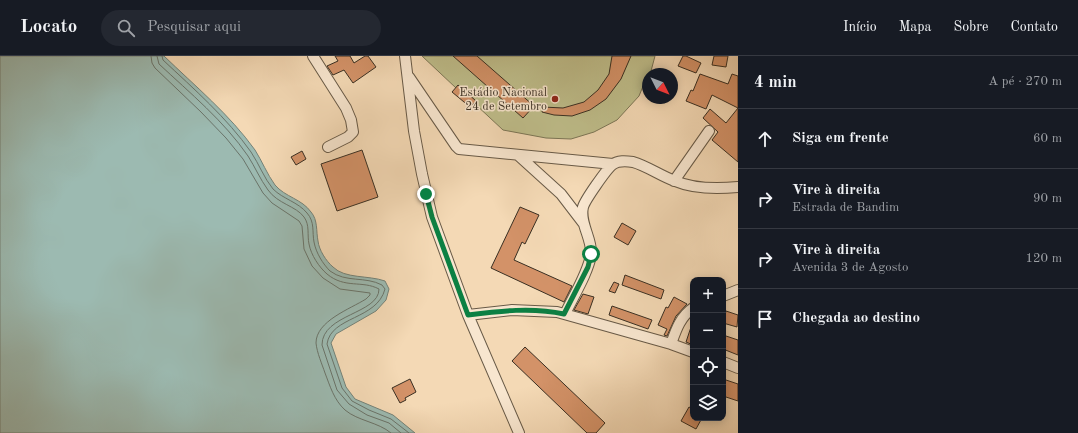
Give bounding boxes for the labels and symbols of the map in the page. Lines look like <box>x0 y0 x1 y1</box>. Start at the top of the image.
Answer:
north arrow <box>642 68 678 104</box>
place label: Estádio Nacional 24 de Setembro <box>459 87 547 113</box>
marker: Estádio Nacional 24 de Setembro <box>550 94 560 104</box>
route end <box>417 185 435 203</box>
route start <box>582 245 600 263</box>

